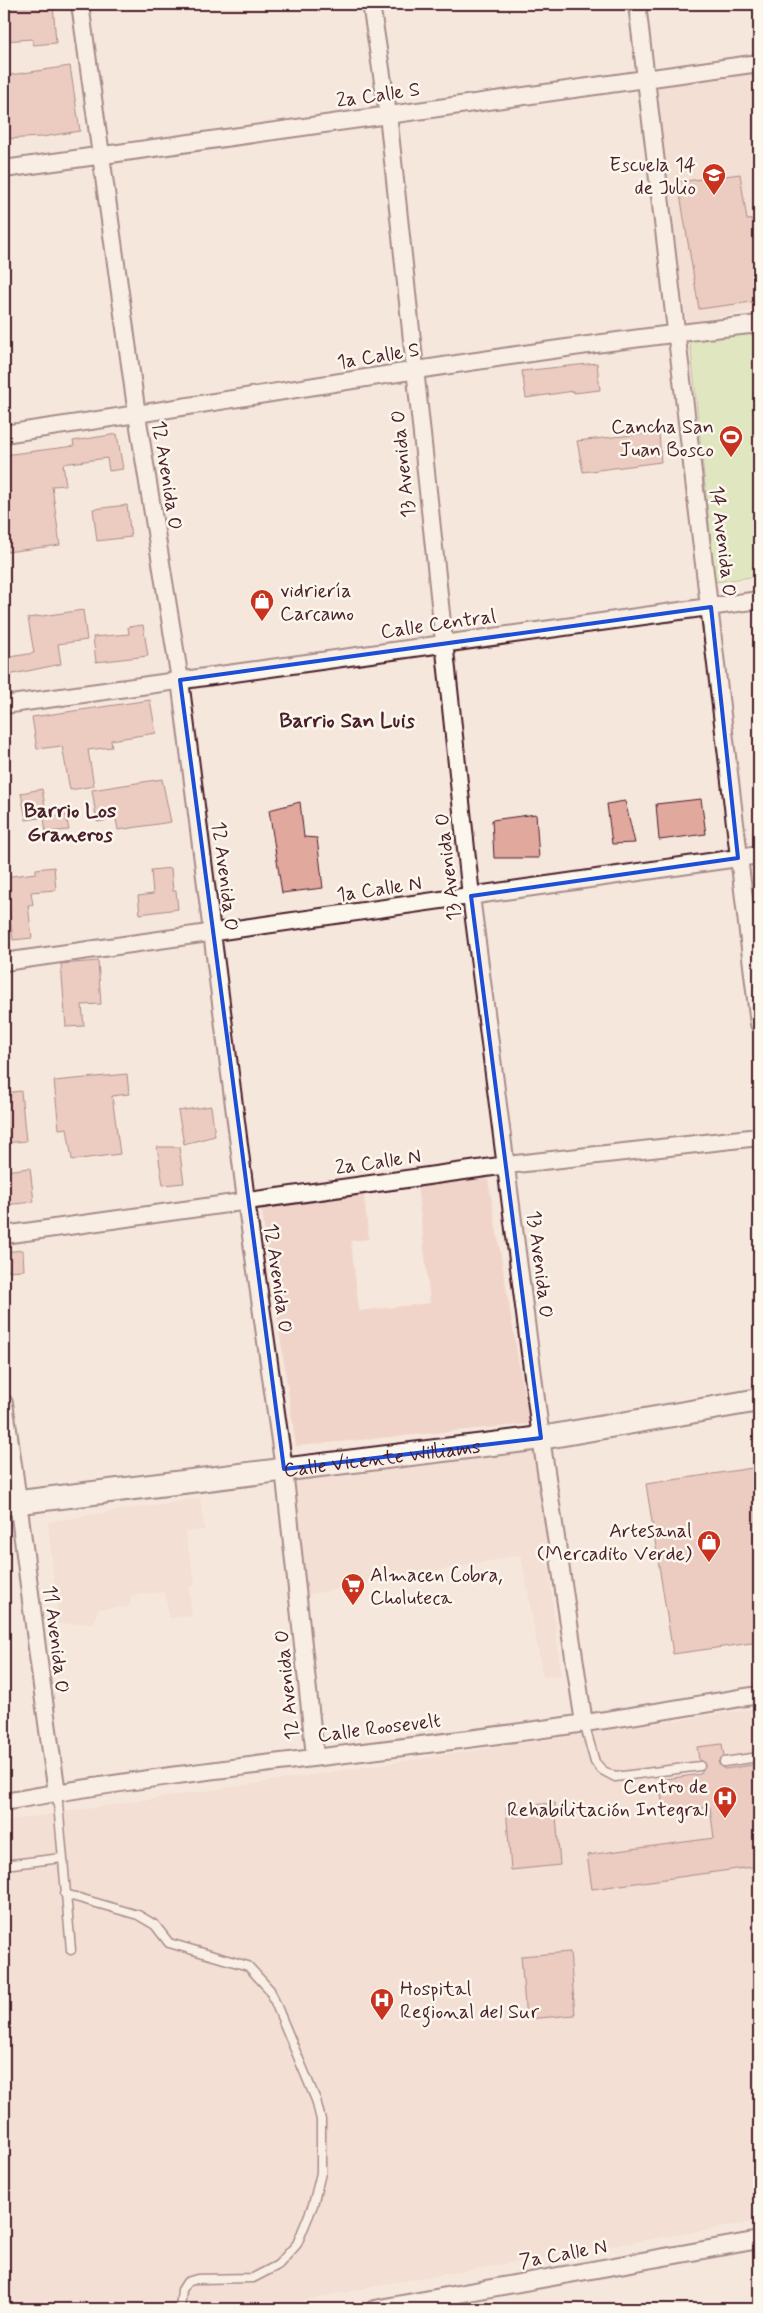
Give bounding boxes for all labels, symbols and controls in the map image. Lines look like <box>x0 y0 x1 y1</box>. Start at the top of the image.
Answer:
street label: 2a Calle S <box>335 76 422 115</box>
place label: Escuela 14 de Julio <box>609 152 696 202</box>
school or university icon: Escuela 14 de Julio <box>701 162 727 196</box>
street label: 1a Calle S <box>335 337 422 376</box>
street label: 13 Avenida O <box>384 409 423 519</box>
place label: Cancha San Juan Bosco <box>611 414 714 464</box>
street label: 12 Avenida O <box>145 419 188 532</box>
sports icon: Cancha San Juan Bosco <box>718 424 744 458</box>
street label: 14 Avenida O <box>702 484 743 598</box>
place label: vidriería Carcamo <box>280 578 354 628</box>
shop icon: vidriería Carcamo <box>249 588 275 622</box>
street label: Calle Central <box>379 603 498 646</box>
district label: Barrio San Luis <box>279 707 416 735</box>
district label: Barrio Los Graneros <box>24 797 117 849</box>
street label: 13 Avenida O <box>428 811 468 922</box>
street label: 12 Avenida O <box>204 820 245 933</box>
street label: 1a Calle N <box>335 870 423 909</box>
street label: 2a Calle N <box>334 1143 423 1182</box>
street label: 13 Avenida O <box>520 1209 560 1320</box>
street label: 12 Avenida O <box>256 1222 299 1335</box>
street label: Calle Vicente Williams <box>282 1434 483 1485</box>
place label: Artesanal (Mercadito Verde) <box>537 1518 692 1568</box>
shop icon: Artesanal (Mercadito Verde) <box>696 1529 722 1563</box>
place label: Almacen Cobra, Choluteca <box>370 1562 503 1612</box>
supermarket icon: Almacen Cobra, Choluteca <box>340 1572 366 1606</box>
street label: 11 Avenida O <box>35 1584 76 1695</box>
street label: 12 Avenida O <box>268 1628 307 1741</box>
street label: Calle Roosevelt <box>316 1708 442 1749</box>
place label: Centro de Rehabilitación Integral <box>507 1774 708 1824</box>
hospital icon: Centro de Rehabilitación Integral <box>712 1785 738 1819</box>
place label: Hospital Regional del Sur <box>400 1976 540 2028</box>
hospital icon: Hospital Regional del Sur <box>369 1987 395 2021</box>
street label: 7a Calle N <box>517 2233 609 2275</box>

